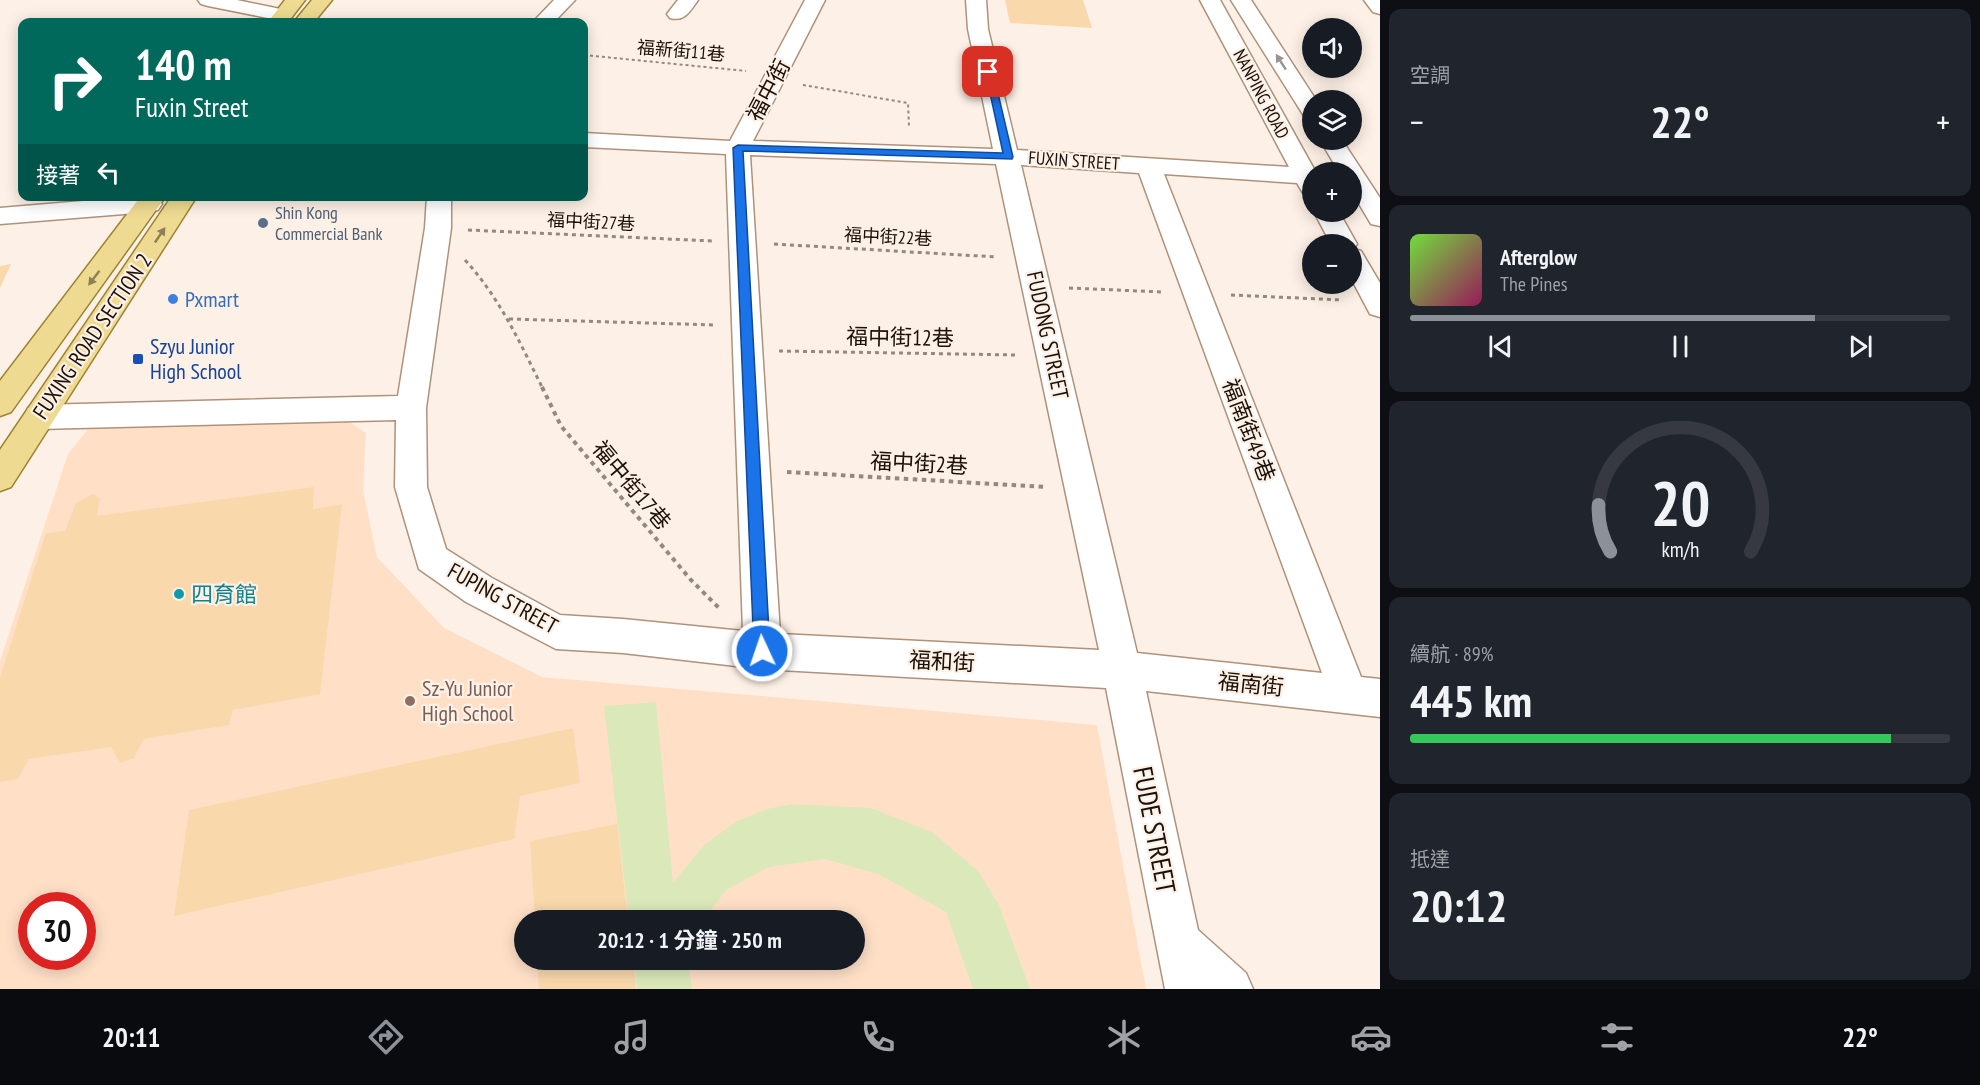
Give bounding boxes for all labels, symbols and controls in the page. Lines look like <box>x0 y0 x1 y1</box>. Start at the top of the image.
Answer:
map controls <box>1302 18 1362 294</box>
button: sound <box>1302 18 1362 78</box>
street label: 福新街11巷 <box>636 35 726 66</box>
text: 140 m <box>135 37 232 92</box>
icon: right <box>36 42 114 120</box>
street label: NANPING ROAD <box>1228 45 1295 142</box>
pin <box>962 46 1013 97</box>
street label: 福中街 <box>740 54 796 126</box>
one-way arrow <box>1275 54 1287 70</box>
icon: arrive <box>971 55 1004 88</box>
text: 空調 <box>1410 62 1450 88</box>
text: Fuxin Street <box>135 90 248 124</box>
button: layers <box>1302 90 1362 150</box>
text: 22° <box>1650 92 1710 150</box>
text: − <box>1410 100 1424 143</box>
text: + <box>1936 100 1950 143</box>
street label: FUXIN STREET <box>1028 146 1120 175</box>
icon: left <box>92 156 125 189</box>
text: 接著 <box>36 161 80 189</box>
button: + <box>1302 162 1362 222</box>
place label: Shin Kong Commercial Bank <box>275 201 382 245</box>
street label: 福中街27巷 <box>546 208 636 235</box>
marker: Shin Kong Commercial Bank <box>256 216 270 230</box>
street label: 福中街22巷 <box>843 223 933 250</box>
one-way arrow <box>154 227 165 243</box>
button: − <box>1302 234 1362 294</box>
text: Afterglow <box>1500 243 1577 271</box>
street label: FUXING ROAD SECTION 2 <box>26 248 158 424</box>
street label: FUDONG STREET <box>1021 268 1075 402</box>
one-way arrow <box>89 270 101 285</box>
text: The Pines <box>1500 271 1567 297</box>
place label: Pxmart <box>185 285 239 313</box>
marker: Pxmart <box>166 292 180 306</box>
street label: 福中街12巷 <box>846 322 954 352</box>
icon: previous <box>1484 330 1517 363</box>
icon: pause <box>1664 330 1697 363</box>
icon: next <box>1844 330 1877 363</box>
place label: Szyu Junior High School <box>150 332 242 385</box>
marker: Szyu Junior High School <box>131 352 145 366</box>
street label: 福南街49巷 <box>1217 375 1281 485</box>
street label: 福中街17巷 <box>587 435 677 535</box>
street label: 福中街2巷 <box>869 446 969 480</box>
text: 20 <box>1650 462 1710 543</box>
text: km/h <box>1661 535 1699 563</box>
street label: FUPING STREET <box>443 556 563 640</box>
place label: 四育館 <box>191 580 257 608</box>
marker: 四育館 <box>172 587 186 601</box>
position arrow <box>730 619 794 683</box>
text: 續航 · 89% <box>1410 641 1493 667</box>
street label: 福和街 <box>908 645 976 677</box>
street label: 福南街 <box>1217 667 1285 701</box>
text: 445 km <box>1410 671 1532 729</box>
place label: Sz-Yu Junior High School <box>422 674 514 727</box>
marker: Sz-Yu Junior High School <box>403 694 417 708</box>
street label: FUDE STREET <box>1126 763 1184 896</box>
text: 抵達 <box>1410 846 1450 872</box>
text: 20:12 <box>1410 876 1507 934</box>
speed limit sign: 30 <box>18 892 96 970</box>
text: 20:12 · 1 分鐘 · 250 m <box>597 926 782 954</box>
icon: directions <box>365 1016 407 1058</box>
icon: music <box>611 1016 653 1058</box>
icon: phone <box>857 1016 899 1058</box>
icon: climate <box>1103 1016 1145 1058</box>
icon: car <box>1350 1016 1392 1058</box>
icon: filters <box>1596 1016 1638 1058</box>
text: 20:11 <box>102 1020 161 1054</box>
text: 22° <box>1842 1020 1878 1054</box>

